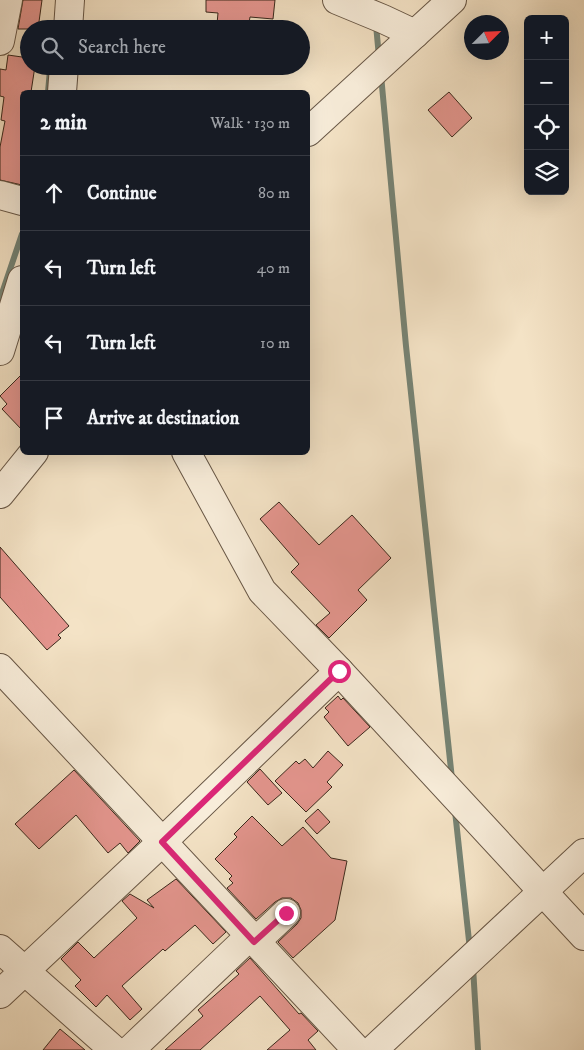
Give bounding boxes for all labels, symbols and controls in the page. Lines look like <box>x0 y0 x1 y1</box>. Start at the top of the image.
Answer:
north arrow <box>464 15 509 60</box>
map controls <box>524 15 569 195</box>
button: + <box>524 15 569 60</box>
search box <box>20 20 310 75</box>
icon: search <box>38 34 66 62</box>
text: Search here <box>78 36 166 59</box>
button: − <box>524 60 569 105</box>
button: locate <box>524 105 569 150</box>
text: 2 min <box>40 110 87 136</box>
text: Walk · 130 m <box>210 113 290 133</box>
button: layers <box>524 150 569 195</box>
icon: ahead <box>40 179 68 207</box>
text: Continue <box>87 182 157 205</box>
text: 80 m <box>258 183 290 203</box>
icon: left <box>40 254 68 282</box>
text: Turn left <box>87 257 156 280</box>
text: 40 m <box>257 258 290 278</box>
icon: left <box>40 329 68 357</box>
text: Turn left <box>87 332 156 355</box>
text: 10 m <box>260 333 290 353</box>
icon: arrive <box>40 404 68 432</box>
text: Arrive at destination <box>87 407 239 430</box>
route start <box>328 660 351 683</box>
route end <box>275 902 298 925</box>

